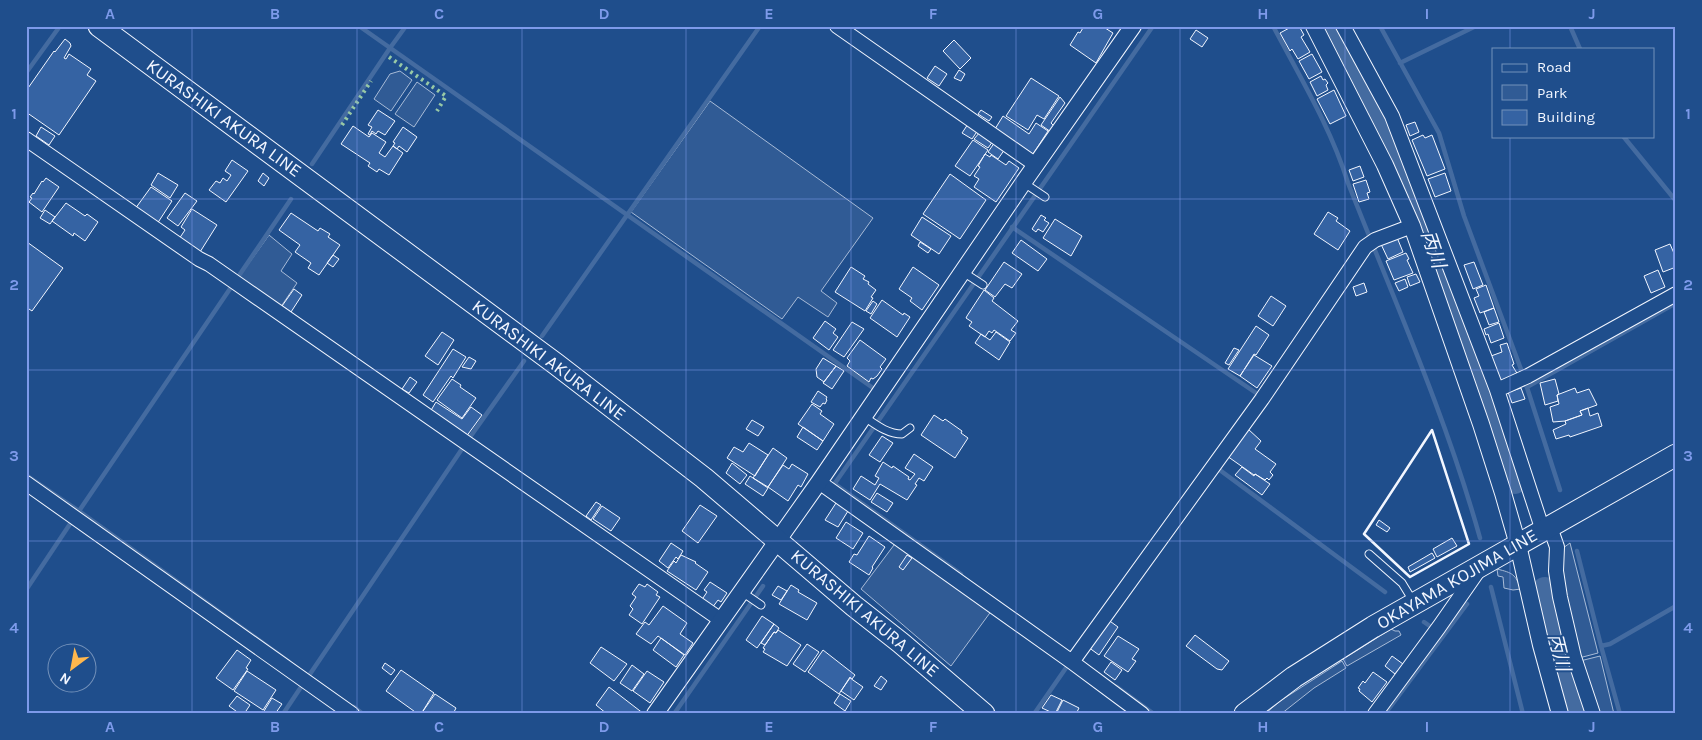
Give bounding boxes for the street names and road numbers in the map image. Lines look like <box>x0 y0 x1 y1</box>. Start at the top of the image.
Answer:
street label: KURASHIKI AKURA LINE <box>142 54 306 182</box>
street label: KURASHIKI AKURA LINE <box>468 295 630 425</box>
street label: OKAYAMA KOJIMA LINE <box>1373 524 1541 634</box>
street label: KURASHIKI AKURA LINE <box>786 545 944 681</box>

